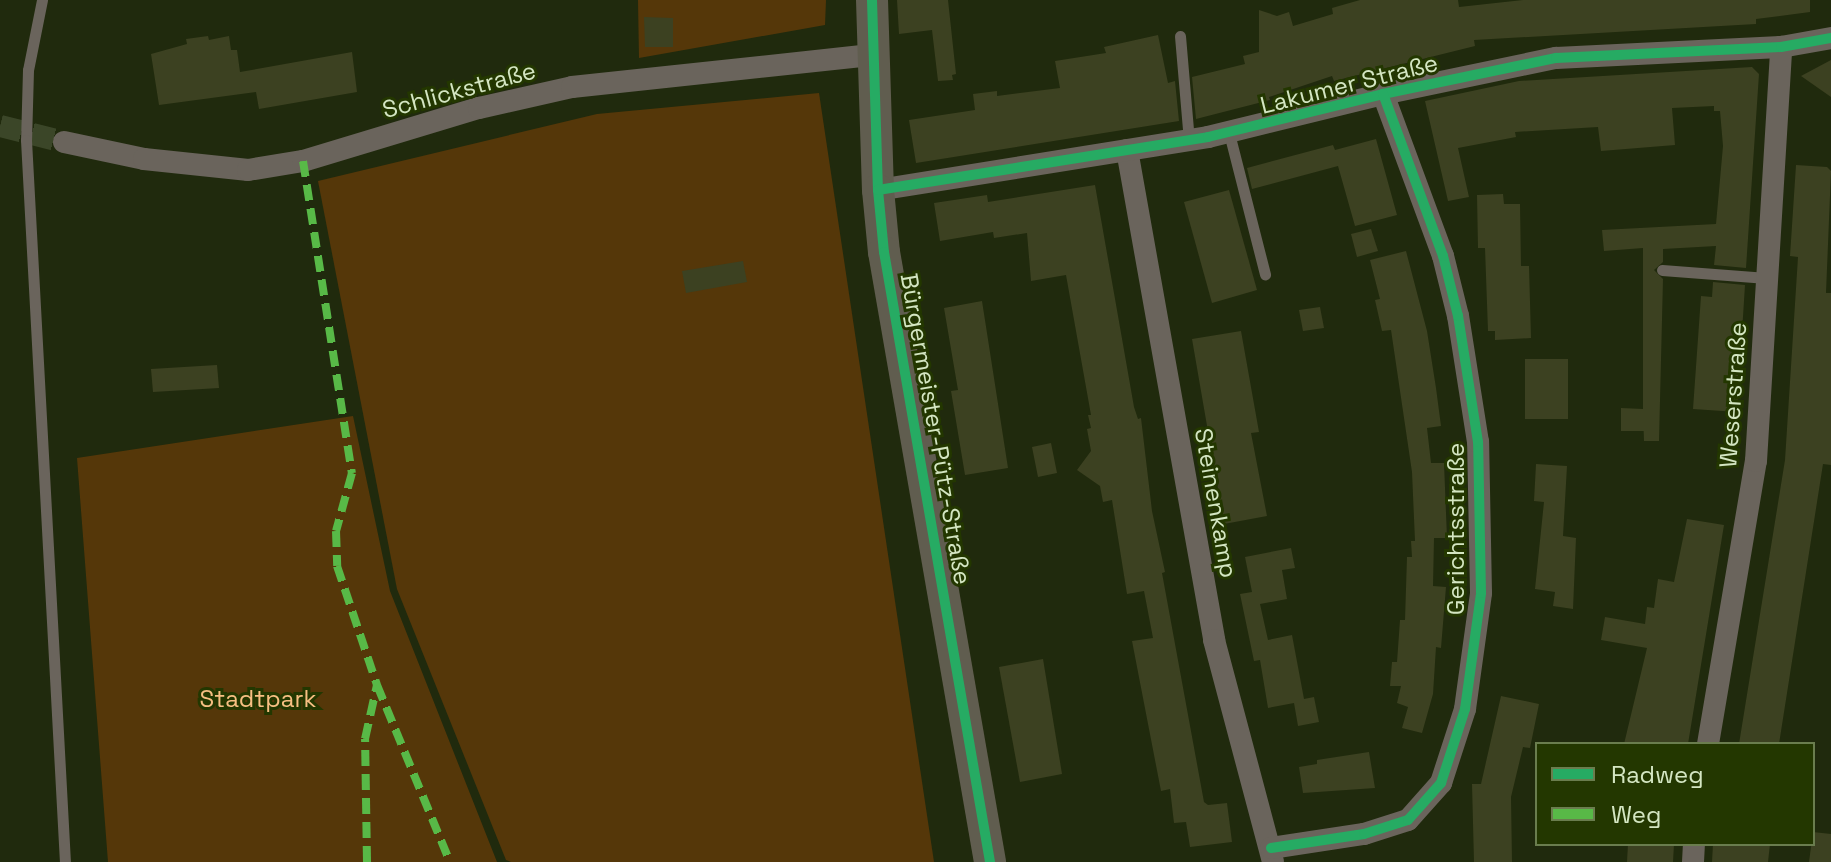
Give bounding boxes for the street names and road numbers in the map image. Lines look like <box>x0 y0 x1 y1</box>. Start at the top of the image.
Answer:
street label: Lakumer Straße <box>1257 48 1441 120</box>
street label: Schlickstraße <box>379 56 539 124</box>
street label: Bürgermeister-Pütz-Straße <box>894 271 978 587</box>
street label: Weserstraße <box>1714 321 1752 469</box>
street label: Steinenkamp <box>1189 426 1243 580</box>
street label: Gerichtsstraße <box>1442 443 1470 615</box>

